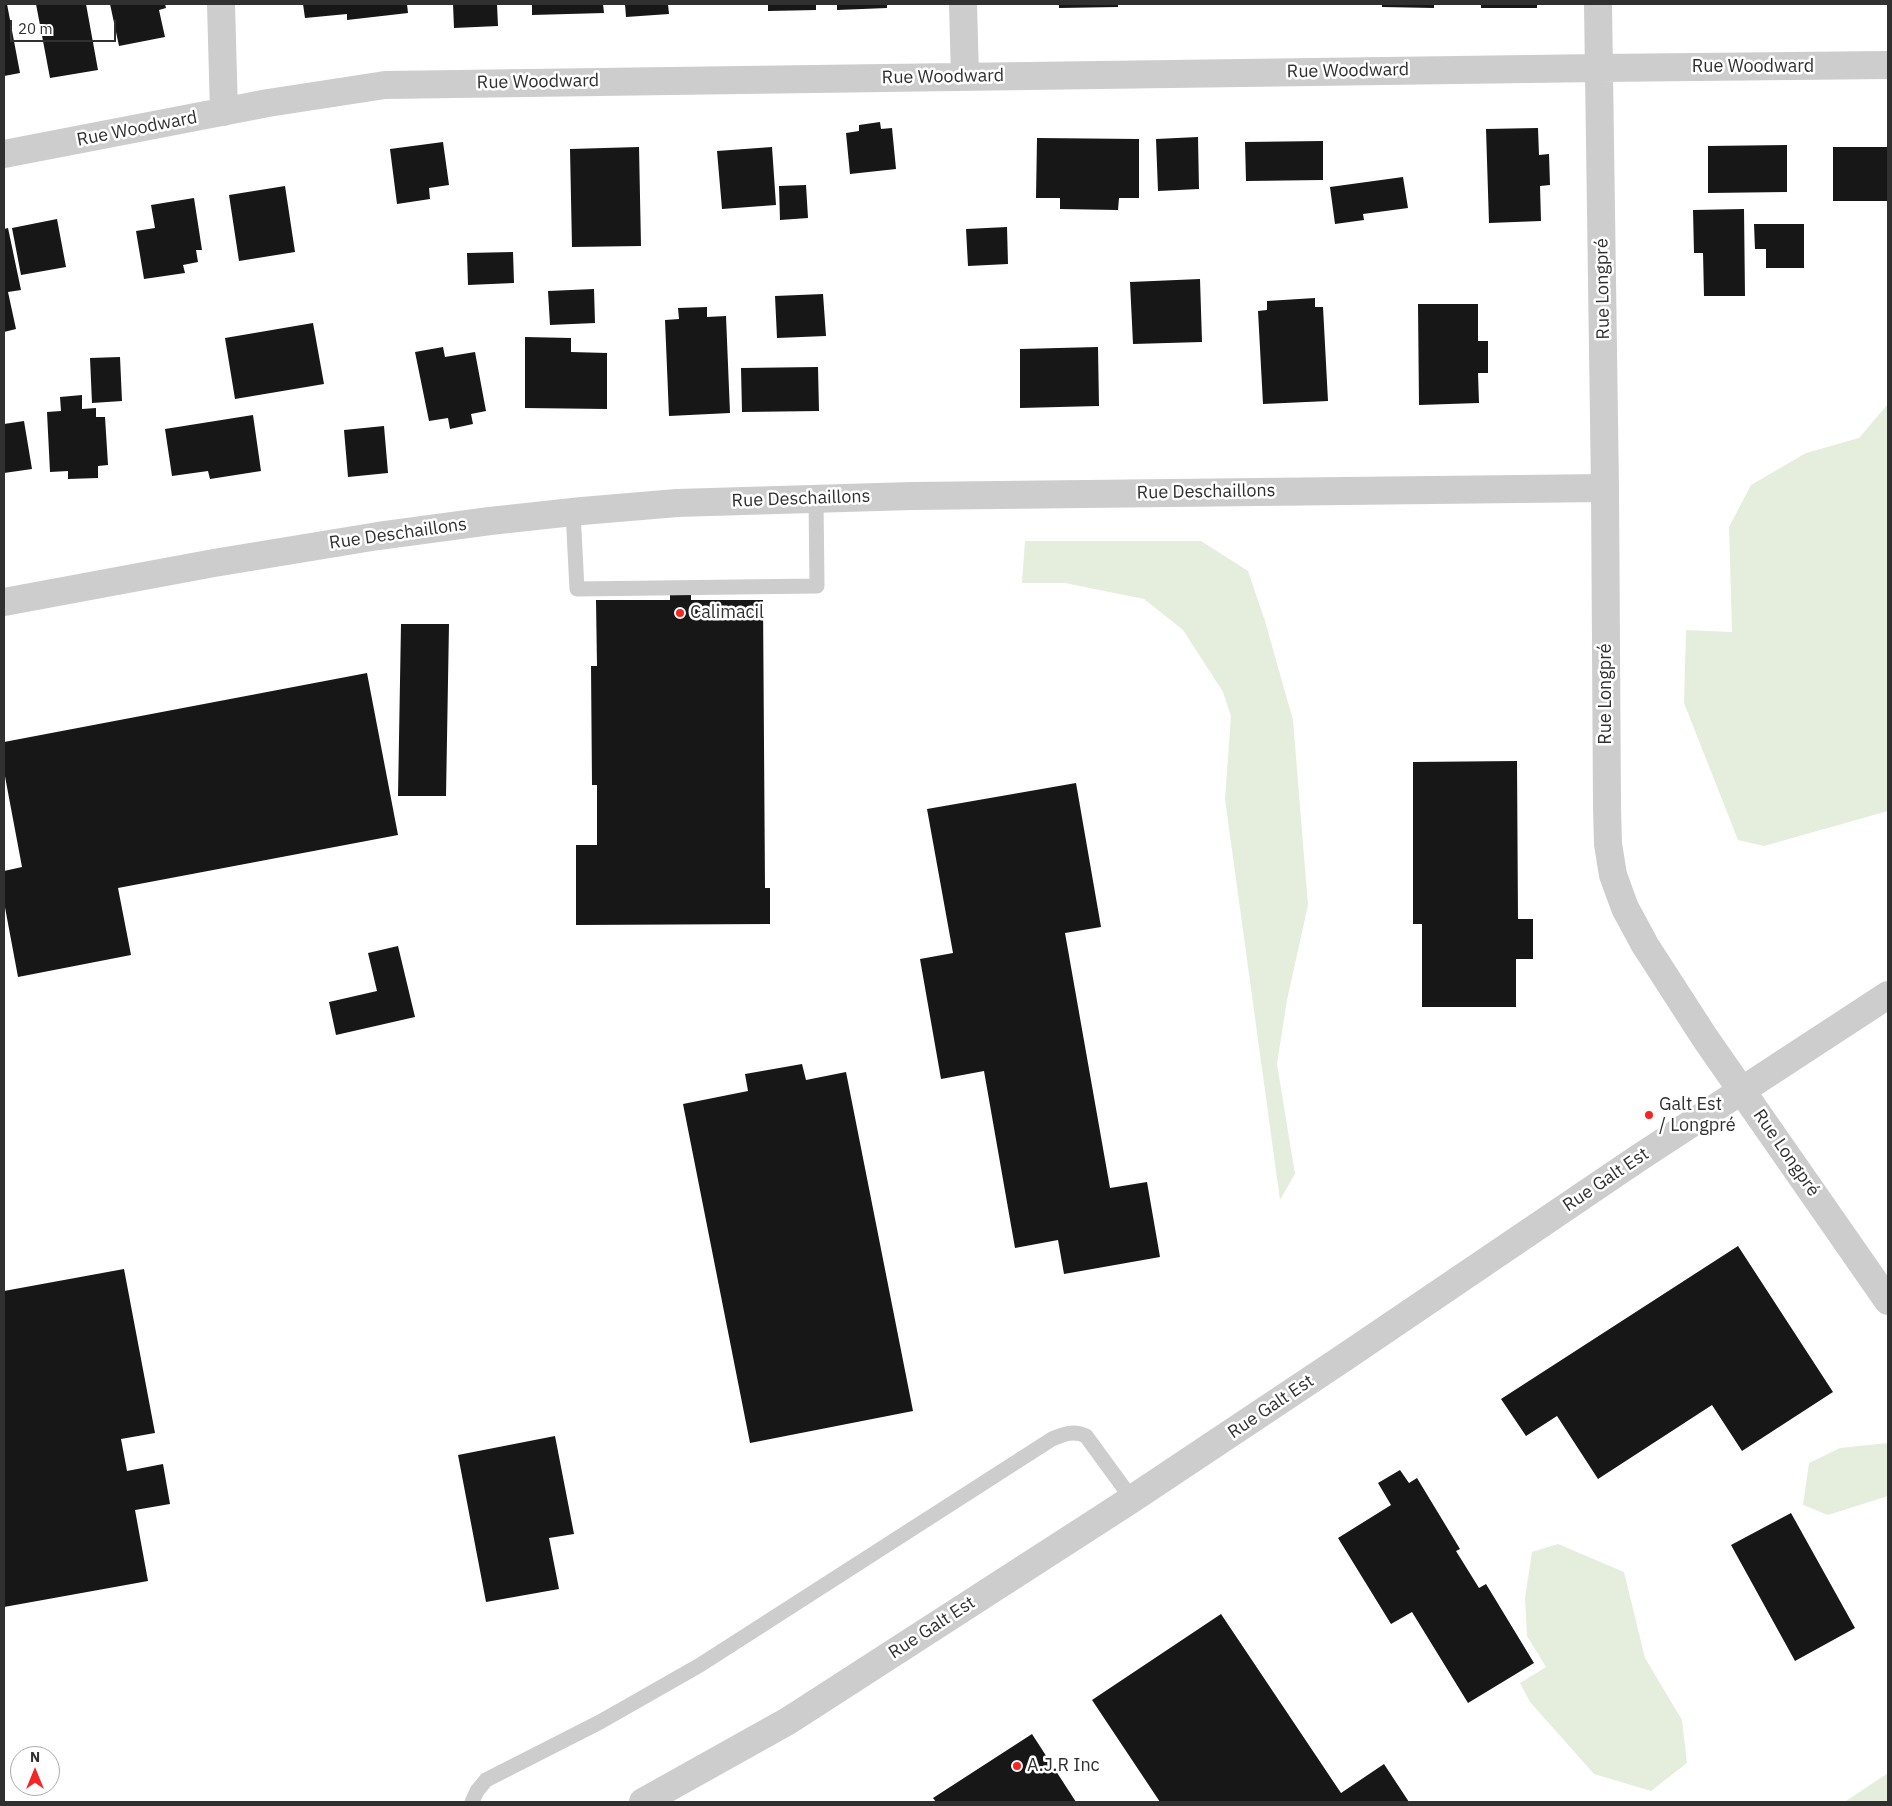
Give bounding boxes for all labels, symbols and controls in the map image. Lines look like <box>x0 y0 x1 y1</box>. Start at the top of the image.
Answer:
scale bar <box>12 10 119 42</box>
text: 20 m <box>18 19 53 38</box>
street label: Rue Woodward <box>1692 56 1814 78</box>
street label: Rue Woodward <box>1287 59 1409 83</box>
street label: Rue Woodward <box>882 65 1004 89</box>
street label: Rue Woodward <box>477 70 599 94</box>
street label: Rue Woodward <box>75 107 199 151</box>
street label: Rue Longpré <box>1591 238 1615 340</box>
street label: Rue Deschaillons <box>1136 480 1276 504</box>
street label: Rue Deschaillons <box>731 486 871 512</box>
street label: Rue Deschaillons <box>328 514 468 554</box>
place label: Calimacil <box>690 602 764 624</box>
marker: Calimacil <box>674 607 686 619</box>
street label: Rue Longpré <box>1595 643 1617 745</box>
place label: Galt Est / Longpré <box>1659 1094 1736 1136</box>
street label: Rue Longpré <box>1748 1105 1824 1201</box>
marker: Galt Est / Longpré <box>1643 1109 1655 1121</box>
street label: Rue Galt Est <box>1559 1143 1653 1217</box>
street label: Rue Galt Est <box>1224 1370 1318 1444</box>
street label: Rue Galt Est <box>885 1592 979 1664</box>
north arrow <box>10 1746 60 1796</box>
text: N <box>30 1748 40 1766</box>
place label: A.J.R Inc <box>1027 1755 1100 1777</box>
marker: A.J.R Inc <box>1011 1760 1023 1772</box>

